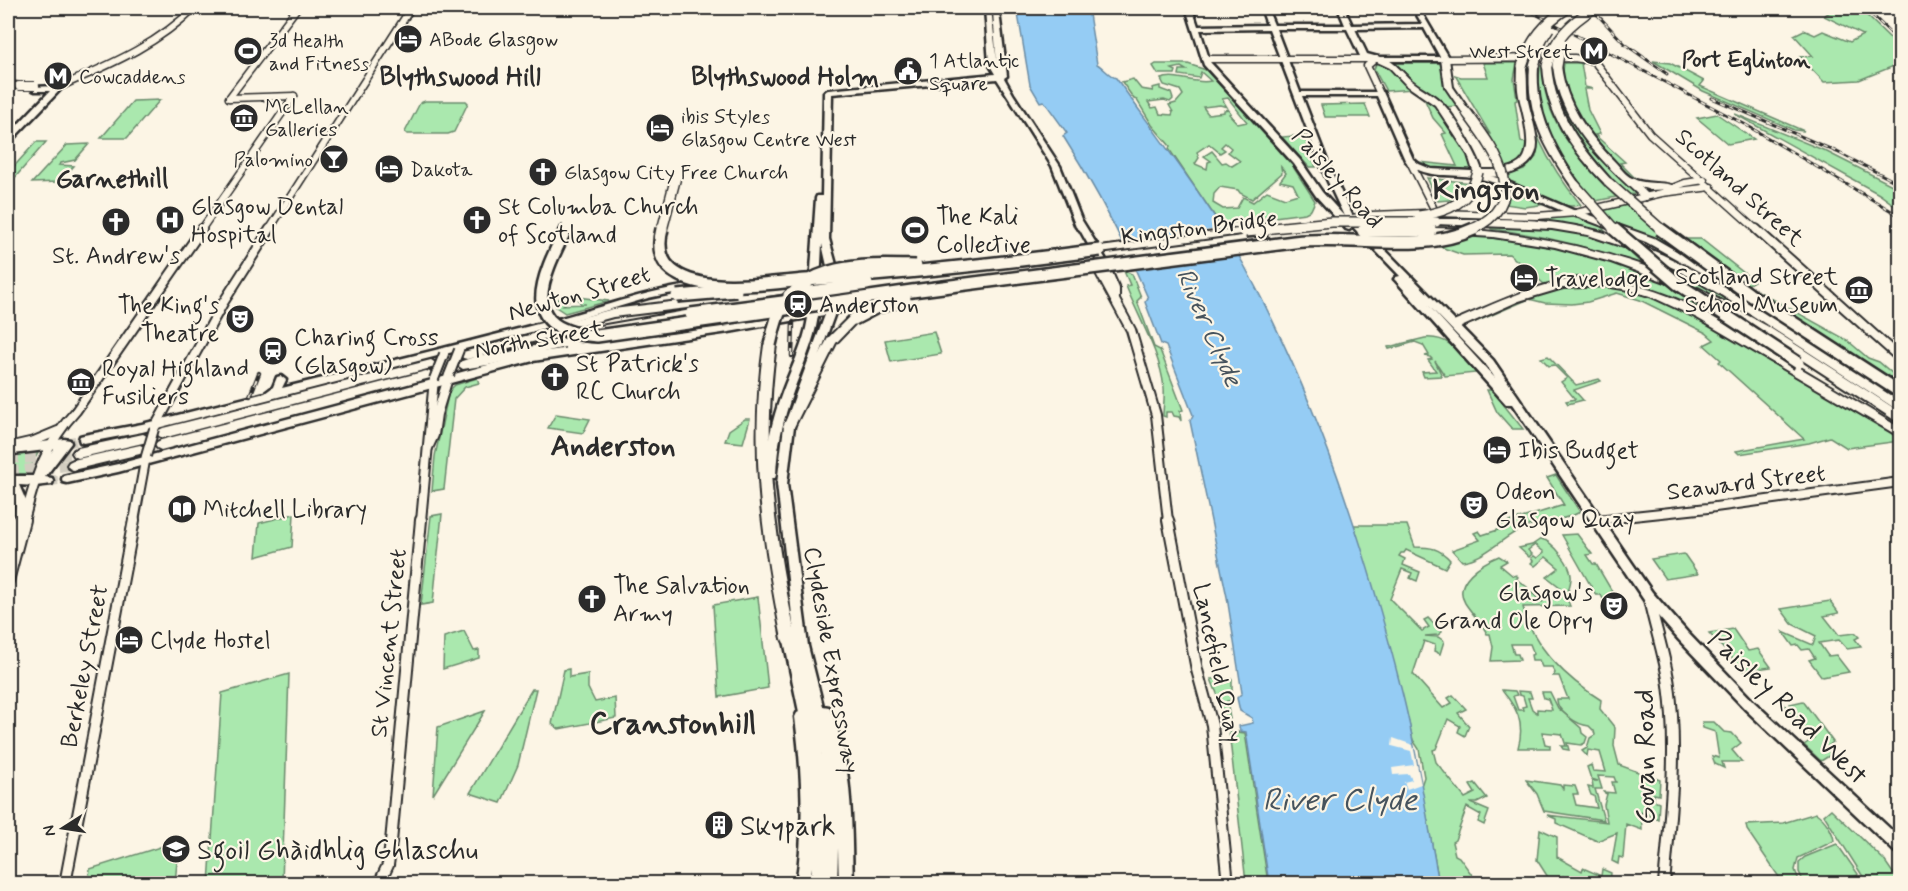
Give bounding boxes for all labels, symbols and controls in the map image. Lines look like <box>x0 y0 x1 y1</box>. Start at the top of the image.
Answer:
hotel icon: ABode Glasgow <box>392 23 424 55</box>
place label: ABode Glasgow <box>429 27 558 55</box>
place label: 3d Health and Fitness <box>269 28 369 78</box>
sports icon: 3d Health and Fitness <box>232 35 264 67</box>
metro station icon: West Street <box>1578 35 1610 67</box>
place label: West Street <box>1469 39 1573 66</box>
district label: Port Eglinton <box>1682 47 1811 76</box>
place label: 1 Atlantic Square <box>929 48 1019 98</box>
public building icon: 1 Atlantic Square <box>892 55 924 87</box>
metro station icon: Cowcaddens <box>42 60 74 92</box>
district label: Blythswood Hill <box>379 61 541 95</box>
district label: Blythswood Holm <box>691 61 879 95</box>
place label: Cowcaddens <box>79 64 186 91</box>
place label: McLellan Galleries <box>265 94 349 144</box>
museum icon: McLellan Galleries <box>228 102 260 134</box>
place label: ibis Styles Glasgow Centre West <box>681 104 857 154</box>
hotel icon: ibis Styles Glasgow Centre West <box>644 112 676 144</box>
street label: Paisley Road <box>1284 122 1389 236</box>
street label: Scotland Street <box>1668 122 1810 254</box>
bar icon: Palomino <box>318 143 350 175</box>
place label: Palomino <box>234 147 313 174</box>
hotel icon: Dakota <box>373 153 405 185</box>
church icon: Glasgow City Free Church <box>527 156 559 188</box>
place label: Dakota <box>410 157 474 184</box>
place label: Glasgow City Free Church <box>564 160 788 187</box>
district label: Garnethill <box>56 163 168 197</box>
district label: Kingston <box>1432 171 1540 213</box>
place label: Glasgow Dental Hospital <box>191 192 343 251</box>
place label: St Columba Church of Scotland <box>498 192 699 251</box>
place label: The Kali Collective <box>936 202 1031 261</box>
hospital icon: Glasgow Dental Hospital <box>154 204 186 236</box>
church icon: St Columba Church of Scotland <box>461 204 493 236</box>
street label: Kingston Bridge <box>1119 204 1279 256</box>
church icon: St. Andrew's <box>100 206 132 238</box>
sports icon: The Kali Collective <box>899 214 931 246</box>
place label: St. Andrew's <box>52 241 180 272</box>
street label: Newton Street <box>505 259 654 330</box>
hotel icon: Travelodge <box>1508 262 1540 294</box>
place label: Scotland Street School Museum <box>1675 262 1838 321</box>
water label: River Clyde <box>1167 263 1250 393</box>
place label: Travelodge <box>1545 264 1651 297</box>
museum icon: Scotland Street School Museum <box>1843 274 1875 306</box>
station icon: Anderston <box>782 288 814 320</box>
place label: Anderston <box>819 290 919 321</box>
place label: The King's Theatre <box>117 291 219 350</box>
theatre icon: The King's Theatre <box>224 303 256 335</box>
street label: North Street <box>472 314 606 367</box>
place label: Charing Cross (Glasgow) <box>294 323 439 382</box>
station icon: Charing Cross (Glasgow) <box>257 335 289 367</box>
place label: St Patrick's RC Church <box>576 349 699 408</box>
place label: Royal Highland Fusiliers <box>102 354 249 413</box>
church icon: St Patrick's RC Church <box>539 361 571 393</box>
museum icon: Royal Highland Fusiliers <box>65 366 97 398</box>
district label: Anderston <box>550 427 676 466</box>
hotel icon: Ibis Budget <box>1481 434 1513 466</box>
place label: Ibis Budget <box>1518 436 1639 470</box>
street label: Seaward Street <box>1665 458 1827 509</box>
place label: Odeon Glasgow Quay <box>1495 477 1635 536</box>
theatre icon: Odeon Glasgow Quay <box>1458 489 1490 521</box>
library icon: Mitchell Library <box>166 493 198 525</box>
place label: Mitchell Library <box>203 495 367 526</box>
street label: Clydeside Expressway <box>795 544 866 776</box>
street label: St Vincent Street <box>364 547 415 739</box>
place label: The Salvation Army <box>613 571 750 630</box>
place label: Glasgow's Grand Ole Opry <box>1434 578 1593 637</box>
street label: Lancefield Quay <box>1185 581 1249 746</box>
street label: Berkeley Street <box>54 582 116 751</box>
church icon: The Salvation Army <box>576 583 608 615</box>
theatre icon: Glasgow's Grand Ole Opry <box>1598 590 1630 622</box>
street label: Paisley Road West <box>1699 622 1876 794</box>
hotel icon: Clyde Hostel <box>113 624 145 656</box>
place label: Clyde Hostel <box>150 626 271 657</box>
street label: Govan Road <box>1628 689 1665 825</box>
district label: Cranstonhill <box>590 703 756 745</box>
water label: River Clyde <box>1262 780 1419 822</box>
north arrow <box>33 798 93 858</box>
building icon: Skypark <box>703 809 735 841</box>
place label: Skypark <box>740 809 836 846</box>
text: N <box>38 823 61 838</box>
school or university icon: Sgoil Ghàidhlig Ghlaschu <box>160 833 192 865</box>
place label: Sgoil Ghàidhlig Ghlaschu <box>197 833 478 873</box>

